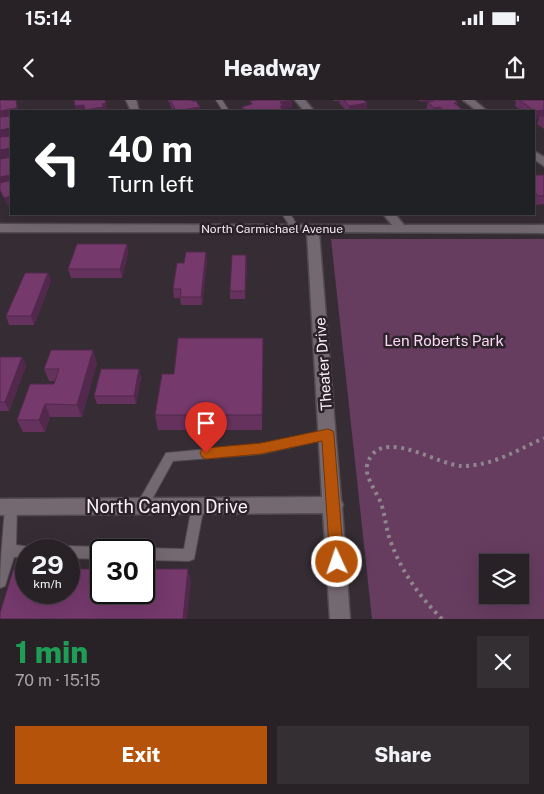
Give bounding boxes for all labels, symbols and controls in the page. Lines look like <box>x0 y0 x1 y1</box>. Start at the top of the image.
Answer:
text: 15:14 <box>25 7 72 29</box>
icon: back <box>15 54 43 82</box>
icon: share <box>501 54 529 82</box>
text: Headway <box>223 55 321 81</box>
text: 40 m <box>108 129 193 170</box>
icon: left <box>25 130 90 195</box>
text: Turn left <box>108 171 194 197</box>
street label: North Carmichael Avenue <box>201 222 343 236</box>
street label: Theater Drive <box>311 317 335 411</box>
park label: Len Roberts Park <box>384 332 504 349</box>
pin <box>185 402 227 453</box>
icon: arrive <box>192 409 220 437</box>
street label: North Canyon Drive <box>86 496 248 517</box>
position arrow <box>310 535 362 587</box>
speed limit sign: 30 <box>90 539 155 604</box>
text: 29 <box>31 550 64 580</box>
map controls <box>479 554 529 604</box>
button: layers <box>479 554 529 604</box>
text: km/h <box>33 577 62 591</box>
text: 1 min <box>15 634 88 670</box>
button: close <box>477 636 529 688</box>
text: 70 m · 15:15 <box>15 671 100 690</box>
button: Exit <box>15 726 267 784</box>
button: Share <box>277 726 529 784</box>

